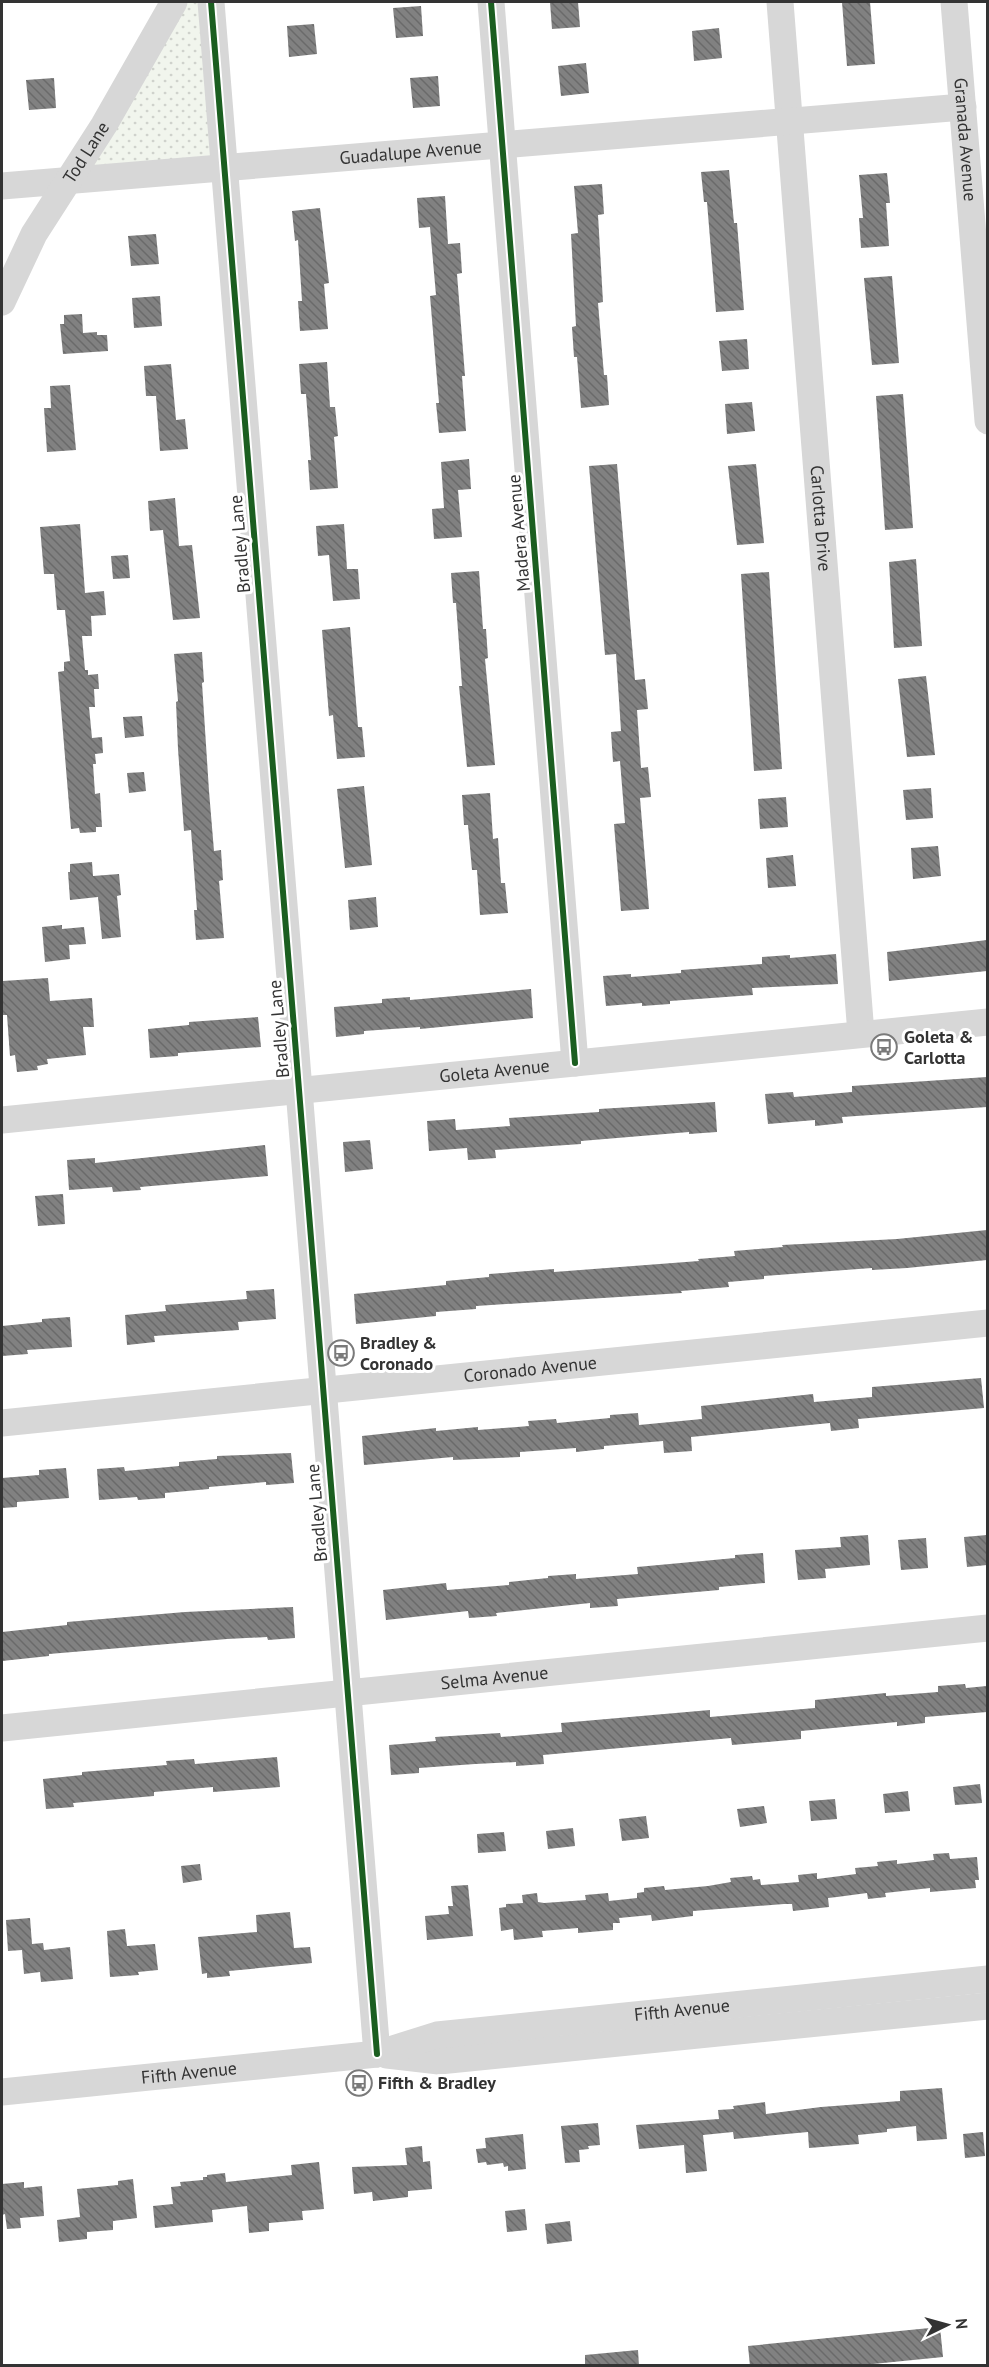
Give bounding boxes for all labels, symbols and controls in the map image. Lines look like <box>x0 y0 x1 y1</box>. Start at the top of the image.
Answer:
street label: Granada Avenue <box>949 77 982 202</box>
street label: Tod Lane <box>58 117 114 187</box>
street label: Guadalupe Avenue <box>339 135 483 169</box>
street label: Carlotta Drive <box>805 464 837 572</box>
street label: Madera Avenue <box>502 474 535 593</box>
street label: Bradley Lane <box>224 494 255 594</box>
street label: Bradley Lane <box>263 979 294 1079</box>
place label: Goleta & Carlotta <box>904 1025 973 1069</box>
bus stop icon: Goleta & Carlotta <box>869 1032 899 1062</box>
street label: Goleta Avenue <box>438 1054 551 1087</box>
place label: Bradley & Coronado <box>360 1331 437 1375</box>
bus stop icon: Bradley & Coronado <box>326 1338 356 1368</box>
street label: Coronado Avenue <box>463 1351 598 1387</box>
street label: Bradley Lane <box>301 1463 332 1563</box>
street label: Selma Avenue <box>440 1661 549 1694</box>
street label: Fifth Avenue <box>633 1993 731 2026</box>
street label: Fifth Avenue <box>140 2056 238 2089</box>
bus stop icon: Fifth & Bradley <box>344 2068 374 2098</box>
place label: Fifth & Bradley <box>378 2071 496 2094</box>
north arrow <box>917 2295 977 2355</box>
text: N <box>952 2318 972 2330</box>

